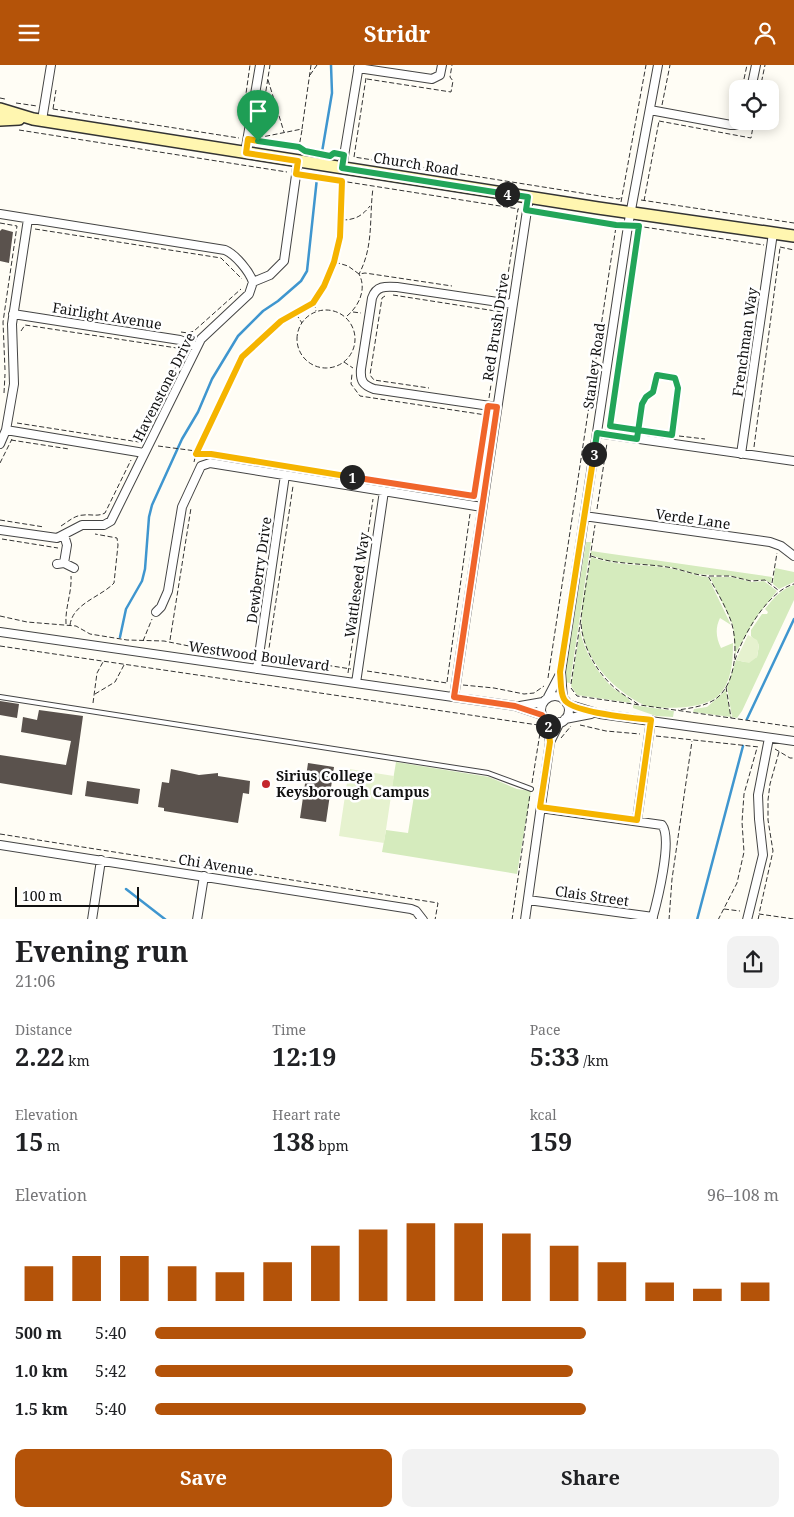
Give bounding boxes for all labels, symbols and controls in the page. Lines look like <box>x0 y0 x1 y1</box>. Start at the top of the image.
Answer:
text: Stridr <box>364 18 430 48</box>
icon: menu <box>15 19 43 47</box>
icon: person <box>751 19 779 47</box>
map controls <box>729 80 779 130</box>
button: locate <box>729 80 779 130</box>
pin <box>237 90 279 141</box>
icon: arrive <box>244 97 272 125</box>
street label: Church Road <box>372 147 460 180</box>
pin: 4 <box>494 181 520 207</box>
text: 4 <box>504 185 511 204</box>
street label: Red Brush Drive <box>478 271 513 382</box>
street label: Frenchman Way <box>727 286 762 398</box>
street label: Fairlight Avenue <box>51 297 163 334</box>
street label: Stanley Road <box>578 321 609 410</box>
street label: Havenstone Drive <box>128 329 199 445</box>
pin: 3 <box>582 441 606 467</box>
text: 3 <box>591 445 598 464</box>
pin: 1 <box>340 465 364 489</box>
text: 1 <box>349 468 356 487</box>
street label: Verde Lane <box>654 504 732 533</box>
street label: Dewberry Drive <box>242 515 275 624</box>
street label: Wattleseed Way <box>340 531 373 639</box>
street label: Westwood Boulevard <box>187 636 331 675</box>
pin: 2 <box>536 713 560 739</box>
text: 2 <box>545 717 552 736</box>
place label: Sirius College Keysborough Campus <box>276 766 430 801</box>
marker: Sirius College Keysborough Campus <box>260 778 272 790</box>
street label: Chi Avenue <box>177 849 255 880</box>
street label: Clais Street <box>554 881 630 910</box>
scale bar <box>15 884 139 908</box>
text: 100 m <box>22 886 62 905</box>
text: Evening run <box>15 932 188 970</box>
button: share <box>727 936 779 988</box>
text: 21:06 <box>15 970 55 992</box>
text: Distance <box>15 1020 72 1039</box>
text: Time <box>272 1020 306 1039</box>
text: Pace <box>530 1020 560 1039</box>
text: 2.22 <box>15 1039 65 1073</box>
text: 12:19 <box>272 1039 336 1073</box>
text: 5:33 <box>530 1039 580 1073</box>
text: km <box>65 1051 90 1070</box>
text: /km <box>580 1051 609 1070</box>
text: Elevation <box>15 1105 78 1124</box>
text: Heart rate <box>272 1105 341 1124</box>
text: kcal <box>530 1105 557 1124</box>
text: 15 <box>15 1124 43 1158</box>
text: 138 <box>272 1124 315 1158</box>
text: 159 <box>530 1124 572 1158</box>
text: m <box>43 1136 60 1155</box>
text: bpm <box>315 1136 349 1155</box>
text: Elevation <box>15 1184 87 1206</box>
text: 96–108 m <box>707 1184 779 1206</box>
text: 500 m <box>15 1322 62 1344</box>
text: 5:40 <box>95 1322 126 1344</box>
text: 1.0 km <box>15 1360 68 1382</box>
text: 5:42 <box>95 1360 126 1382</box>
text: 1.5 km <box>15 1398 68 1420</box>
text: 5:40 <box>95 1398 126 1420</box>
button: Save <box>15 1449 392 1507</box>
button: Share <box>402 1449 779 1507</box>

